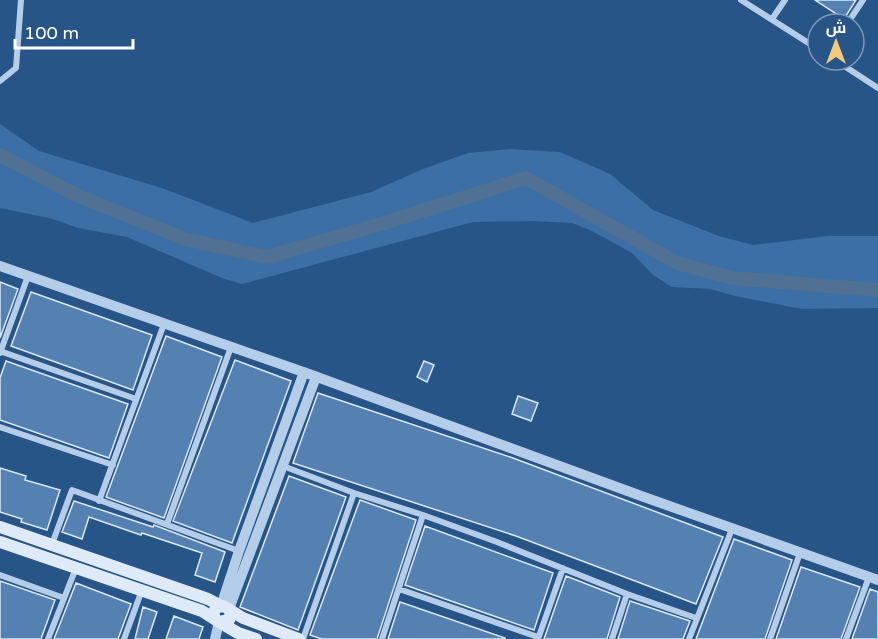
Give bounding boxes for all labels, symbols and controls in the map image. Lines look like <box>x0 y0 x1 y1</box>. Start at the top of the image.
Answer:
scale bar <box>15 12 134 50</box>
north arrow <box>806 12 866 72</box>
text: ش <box>826 18 846 38</box>
text: 100 m <box>24 22 79 44</box>

